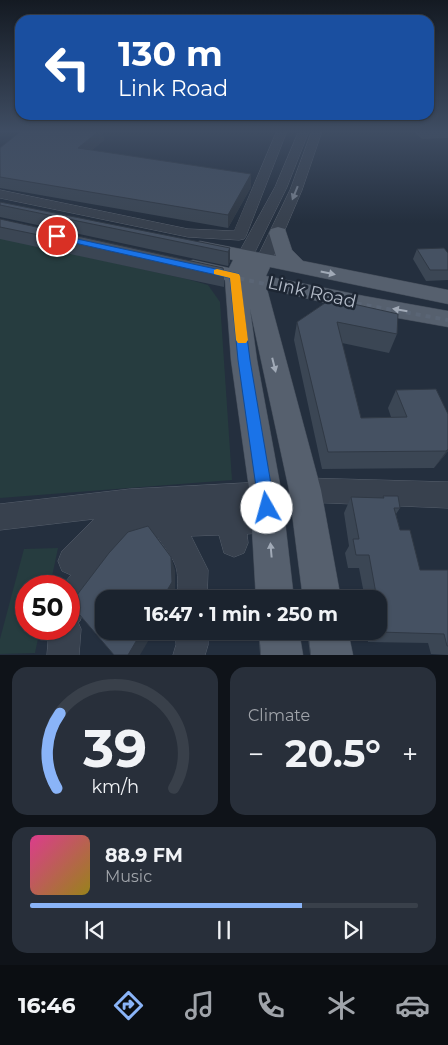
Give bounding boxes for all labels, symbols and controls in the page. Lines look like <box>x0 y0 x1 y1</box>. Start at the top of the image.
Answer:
text: 130 m <box>118 32 223 75</box>
icon: left <box>35 35 100 100</box>
text: Link Road <box>118 75 228 102</box>
one-way arrow <box>290 186 298 200</box>
pin <box>36 215 78 257</box>
icon: arrive <box>43 222 71 250</box>
one-way arrow <box>321 269 336 277</box>
street label: Link Road <box>266 271 358 313</box>
one-way arrow <box>392 306 408 314</box>
one-way arrow <box>270 357 278 372</box>
position arrow <box>240 481 292 533</box>
one-way arrow <box>267 542 275 558</box>
speed limit sign: 50 <box>15 575 80 640</box>
text: 16:47 · 1 min · 250 m <box>144 603 338 626</box>
text: Climate <box>248 706 310 725</box>
text: 39 <box>82 717 147 780</box>
text: 20.5° <box>285 730 381 777</box>
text: − <box>248 737 264 771</box>
text: + <box>402 737 418 771</box>
text: km/h <box>91 776 139 797</box>
text: 88.9 FM <box>105 844 183 867</box>
text: Music <box>105 867 152 886</box>
icon: previous <box>81 916 109 944</box>
icon: pause <box>210 916 238 944</box>
icon: next <box>339 916 367 944</box>
icon: directions <box>111 988 146 1023</box>
icon: music <box>182 988 217 1023</box>
icon: phone <box>253 988 288 1023</box>
icon: climate <box>324 988 359 1023</box>
icon: car <box>395 988 430 1023</box>
text: 16:46 <box>18 992 76 1019</box>

